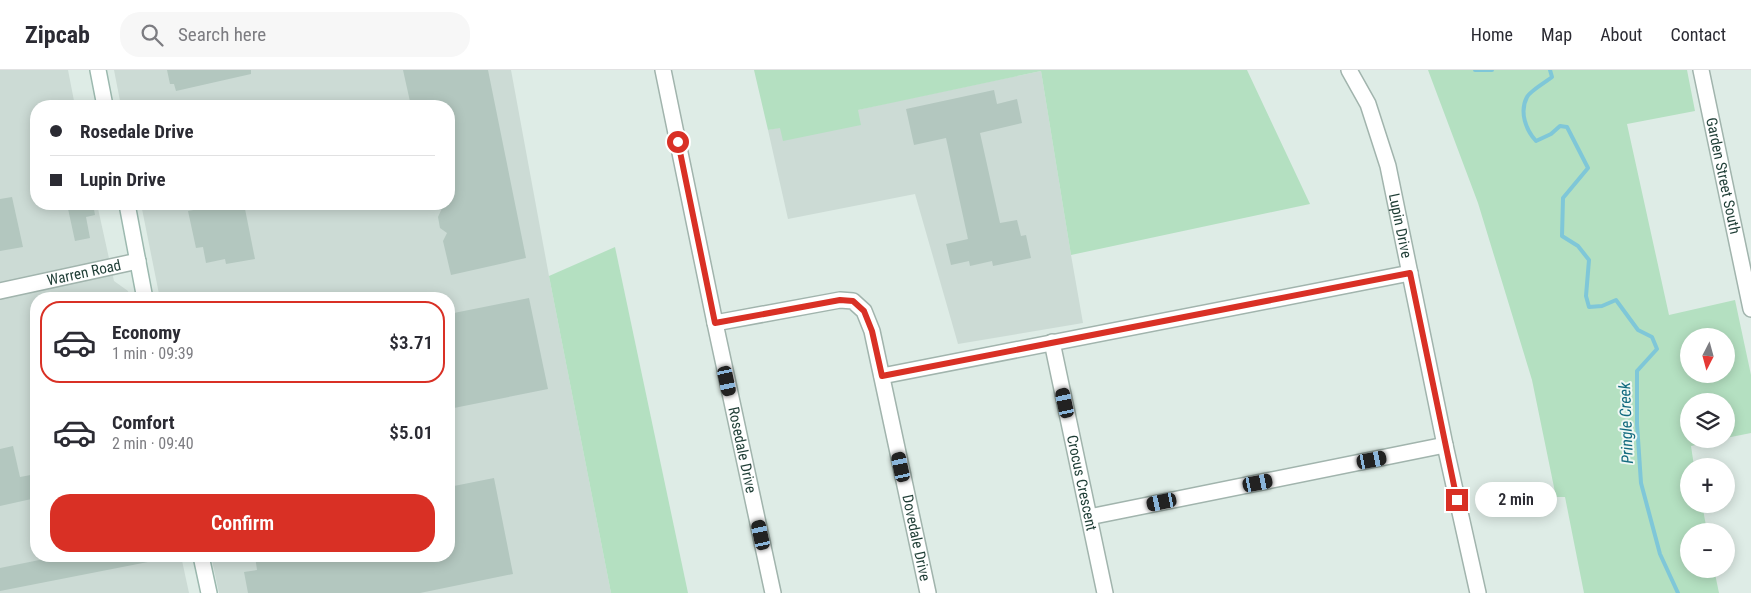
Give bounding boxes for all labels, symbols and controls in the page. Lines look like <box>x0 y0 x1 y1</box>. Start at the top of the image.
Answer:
search box <box>120 12 470 57</box>
text: Zipcab <box>25 21 90 49</box>
icon: search <box>138 21 166 49</box>
text: Search here <box>178 23 266 46</box>
text: Home <box>1471 24 1513 45</box>
text: Map <box>1541 24 1572 45</box>
text: About <box>1600 24 1642 45</box>
text: Contact <box>1670 24 1726 45</box>
street label: Garden Street South <box>1702 116 1744 236</box>
text: Rosedale Drive <box>80 120 194 143</box>
route start <box>667 131 689 153</box>
text: Lupin Drive <box>80 168 166 191</box>
street label: Lupin Drive <box>1385 192 1416 260</box>
street label: Warren Road <box>45 256 123 290</box>
icon: car <box>52 320 97 365</box>
text: Economy <box>112 321 181 344</box>
north arrow <box>1680 328 1735 382</box>
map controls <box>1680 328 1735 578</box>
text: $3.71 <box>389 331 433 354</box>
text: 1 min · 09:39 <box>112 344 194 363</box>
car <box>716 365 737 397</box>
water label: Pringle Creek <box>1615 381 1637 464</box>
car <box>1054 387 1075 419</box>
button: layers <box>1680 393 1735 448</box>
street label: Rosedale Drive <box>724 405 760 495</box>
icon: car <box>52 410 97 455</box>
text: Comfort <box>112 411 175 434</box>
text: $5.01 <box>389 421 433 444</box>
street label: Crocus Crescent <box>1063 433 1101 532</box>
text: 2 min · 09:40 <box>112 434 194 453</box>
car <box>1355 450 1388 470</box>
car <box>890 451 911 483</box>
button: + <box>1680 458 1735 513</box>
car <box>1241 473 1274 493</box>
callout: 2 min <box>1474 482 1557 518</box>
route end <box>1446 489 1468 511</box>
text: 2 min <box>1498 490 1534 509</box>
car <box>1145 492 1178 512</box>
street label: Dovedale Drive <box>898 493 934 583</box>
button: Confirm <box>50 494 435 552</box>
car <box>750 519 771 551</box>
button: − <box>1680 523 1735 578</box>

